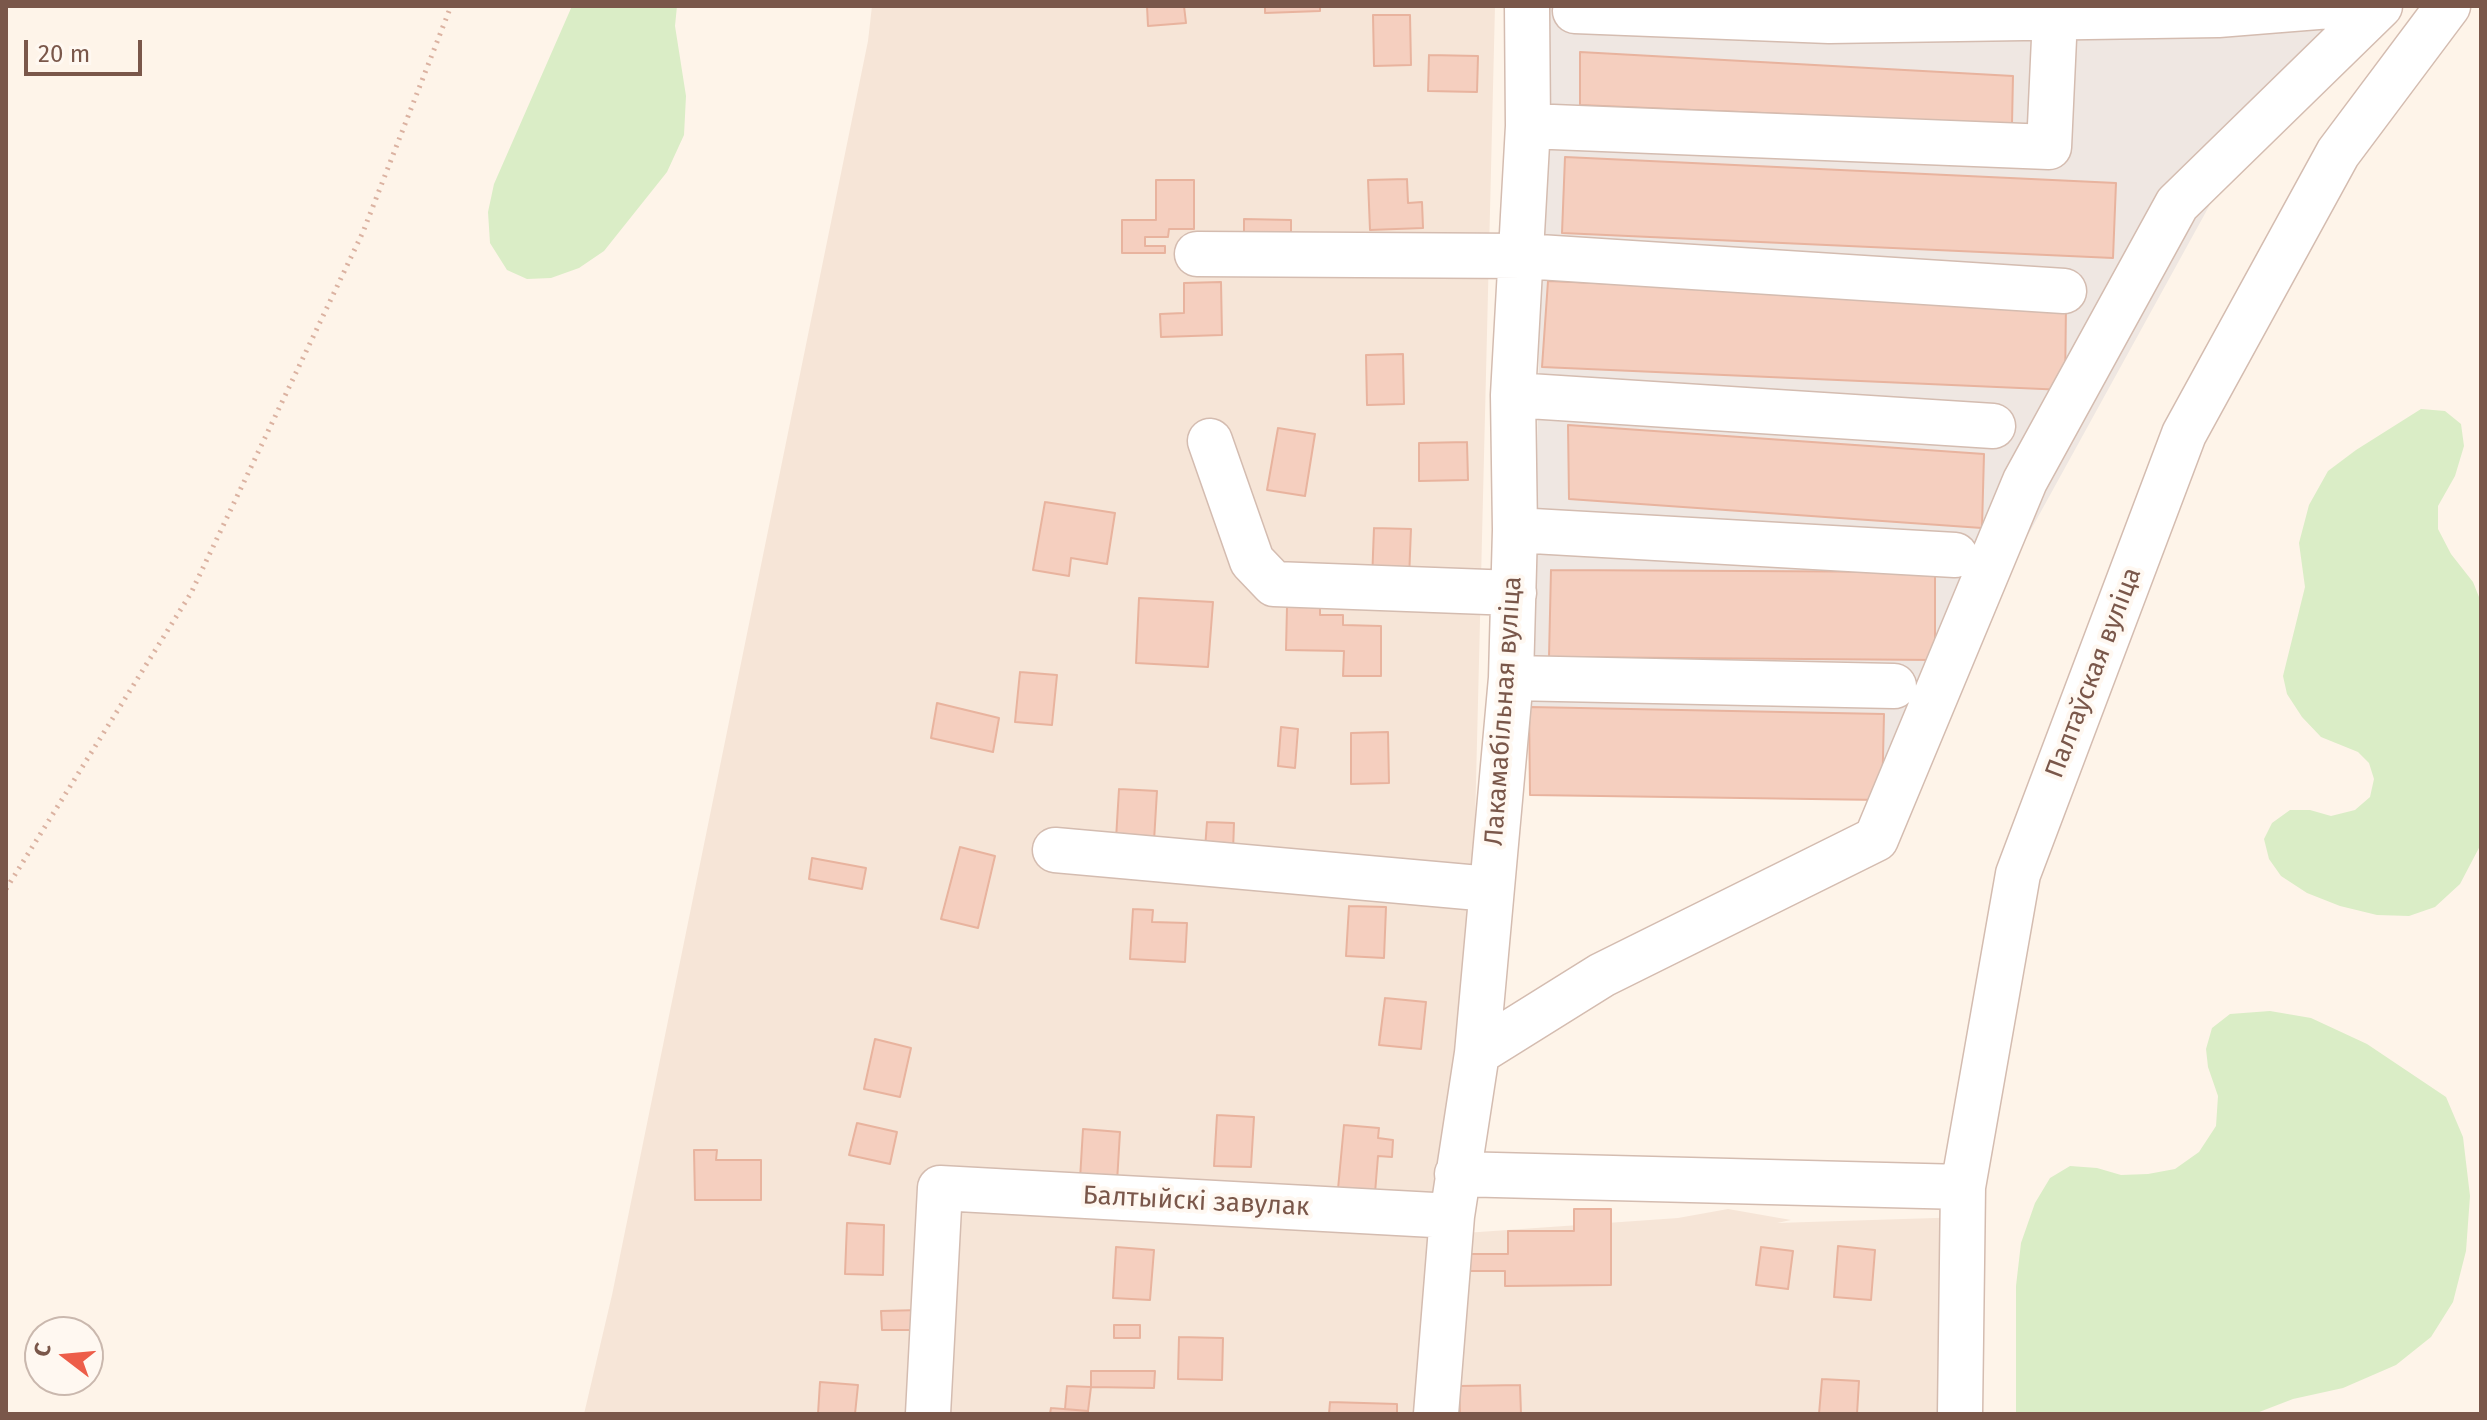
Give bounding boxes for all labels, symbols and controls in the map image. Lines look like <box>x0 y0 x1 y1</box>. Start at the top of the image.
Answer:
scale bar <box>28 24 146 74</box>
text: 20 m <box>38 40 90 68</box>
street label: Палтаўская вуліца <box>2039 563 2149 783</box>
street label: Лакамабільная вуліца <box>1479 575 1529 847</box>
street label: Балтыйскі завулак <box>1082 1180 1310 1224</box>
north arrow <box>24 1316 104 1396</box>
text: С <box>28 1340 57 1360</box>

